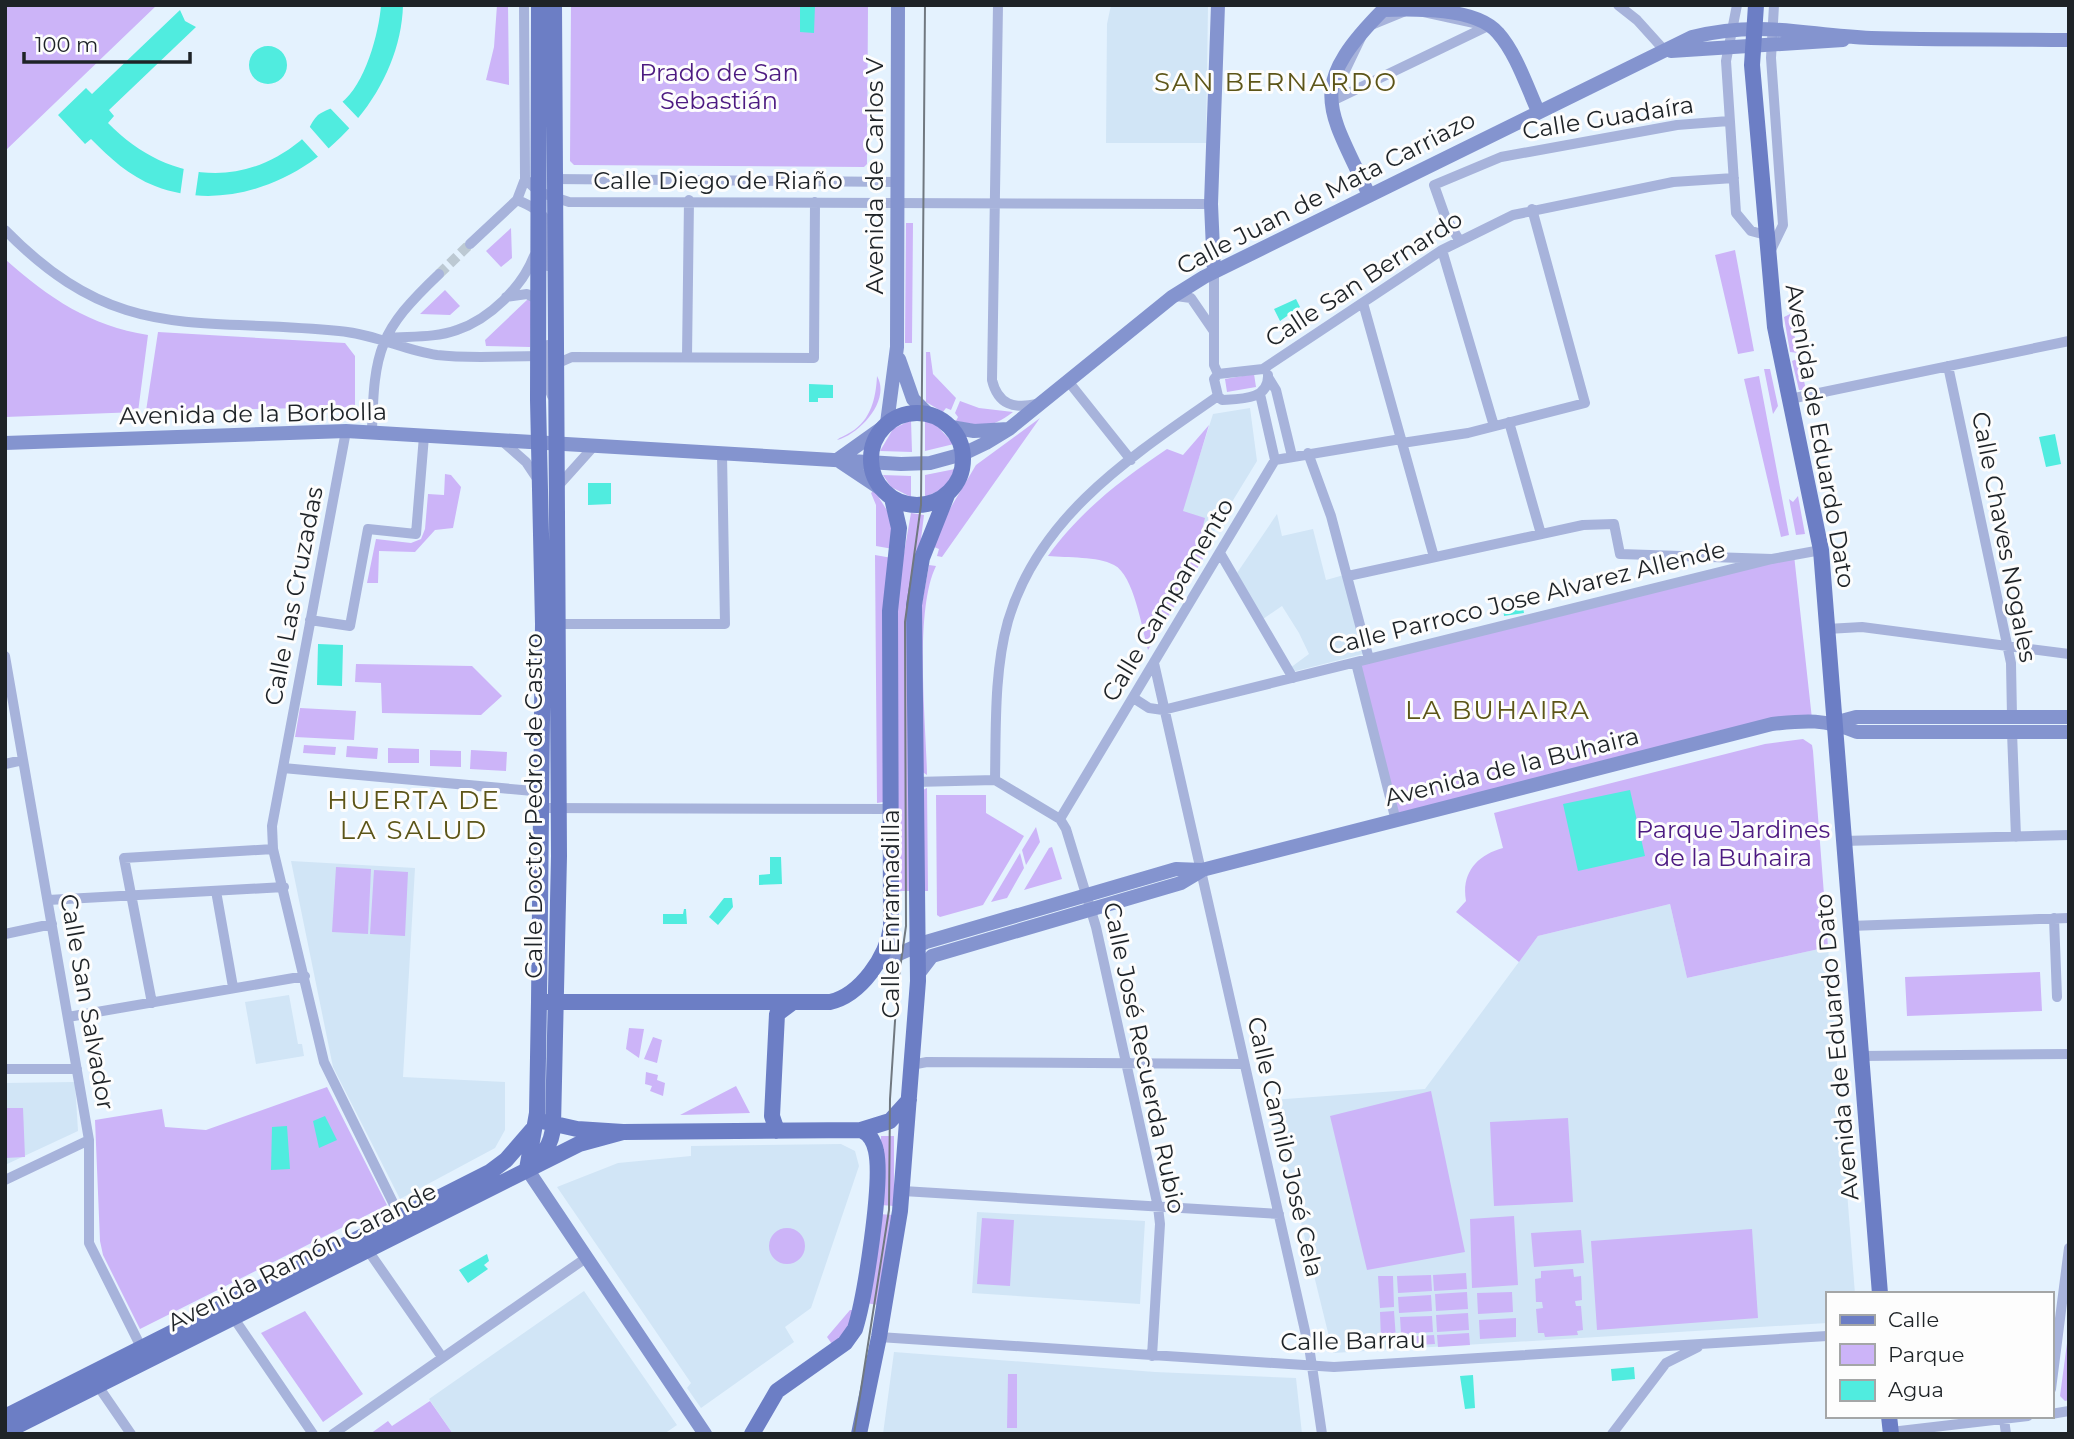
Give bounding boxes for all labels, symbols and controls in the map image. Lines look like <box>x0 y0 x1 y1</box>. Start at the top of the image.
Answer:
scale bar <box>24 21 191 65</box>
text: 100 m <box>35 32 98 57</box>
street label: Avenida de Carlos V <box>860 57 889 294</box>
park label: Prado de San Sebastián <box>639 58 799 115</box>
district label: SAN BERNARDO <box>1154 66 1398 98</box>
street label: Calle Guadaíra <box>1520 90 1696 145</box>
street label: Calle Juan de Mata Carriazo <box>1172 105 1480 281</box>
street label: Calle Diego de Riaño <box>593 166 843 195</box>
street label: Calle San Bernardo <box>1260 204 1468 353</box>
street label: Avenida de Eduardo Dato <box>1779 282 1862 590</box>
street label: Avenida de la Borbolla <box>119 397 387 430</box>
street label: Calle Chaves Nogales <box>1966 409 2043 665</box>
street label: Calle Las Cruzadas <box>258 484 329 708</box>
street label: Calle Campamento <box>1095 493 1240 707</box>
street label: Calle Parroco Jose Alvarez Allende <box>1325 534 1728 661</box>
street label: Calle Doctor Pedro de Castro <box>519 633 548 979</box>
district label: LA BUHAIRA <box>1405 694 1591 726</box>
street label: Avenida de la Buhaira <box>1382 721 1642 812</box>
district label: HUERTA DE LA SALUD <box>327 784 501 846</box>
street label: Calle Enramadilla <box>876 809 905 1019</box>
park label: Parque Jardines de la Buhaira <box>1636 815 1830 872</box>
street label: Calle San Salvador <box>54 891 121 1112</box>
street label: Avenida de Eduardo Dato <box>1809 892 1864 1202</box>
street label: Calle José Recuerda Rubio <box>1097 900 1192 1216</box>
street label: Calle Camilo José Cela <box>1241 1014 1330 1280</box>
street label: Avenida Ramón Carande <box>162 1176 441 1337</box>
legend <box>1826 1292 2053 1418</box>
text: Calle <box>1888 1307 1939 1332</box>
street label: Calle Barrau <box>1280 1325 1426 1356</box>
text: Parque <box>1888 1342 1964 1367</box>
text: Agua <box>1888 1377 1944 1402</box>

